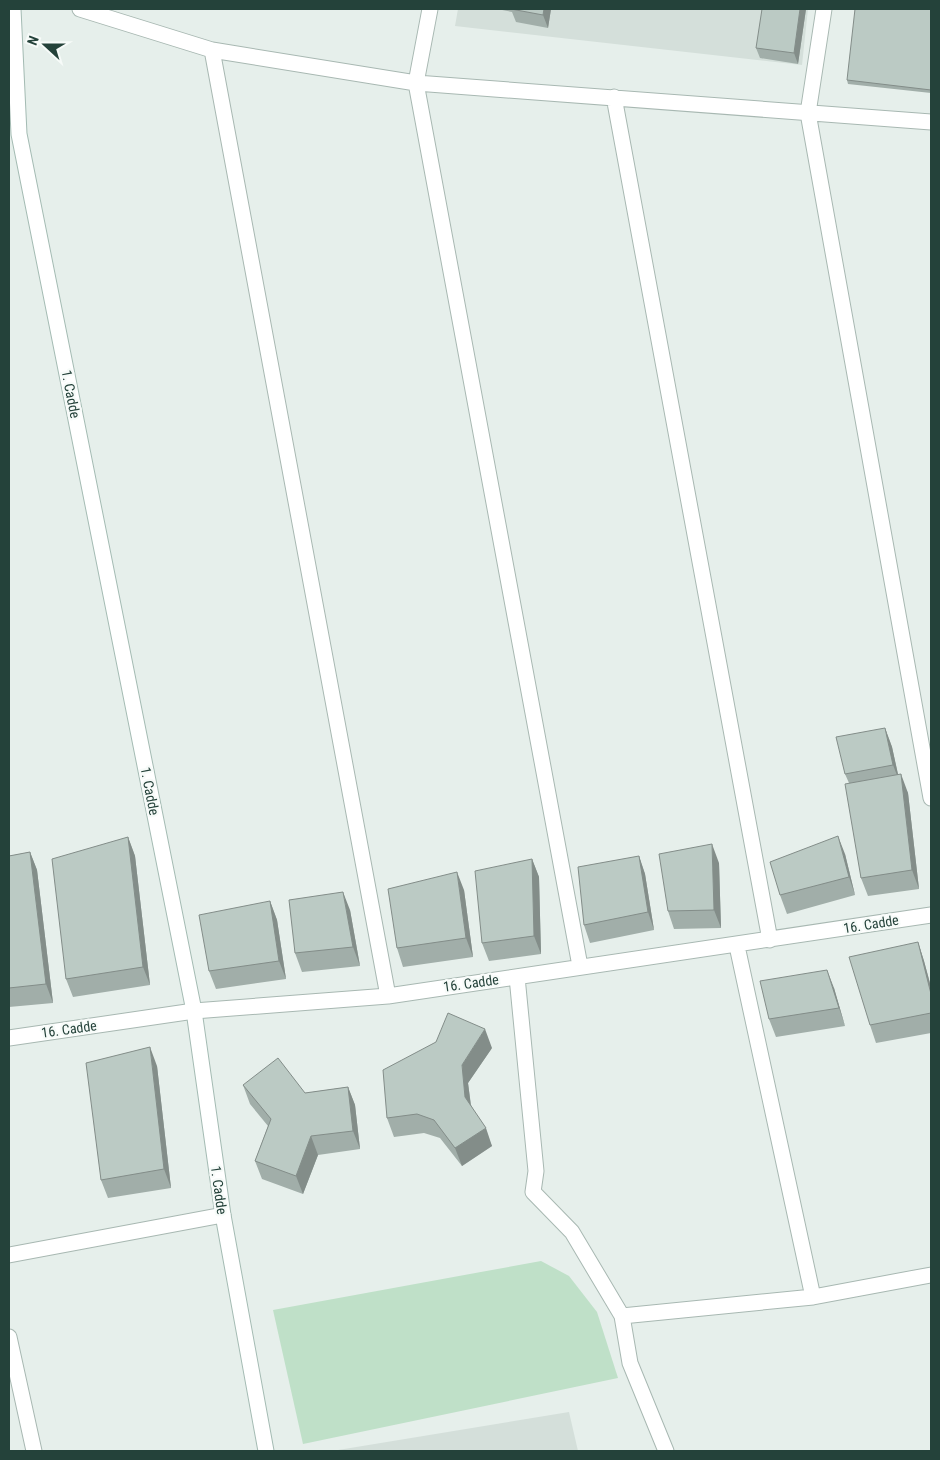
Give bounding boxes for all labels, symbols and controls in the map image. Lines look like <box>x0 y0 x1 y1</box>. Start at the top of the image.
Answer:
north arrow <box>20 20 70 70</box>
text: N <box>24 33 42 47</box>
street label: 1. Cadde <box>58 368 84 420</box>
street label: 1. Cadde <box>137 765 163 817</box>
street label: 16. Cadde <box>842 912 900 936</box>
street label: 16. Cadde <box>442 971 500 995</box>
street label: 16. Cadde <box>40 1017 98 1041</box>
street label: 1. Cadde <box>208 1165 230 1216</box>

